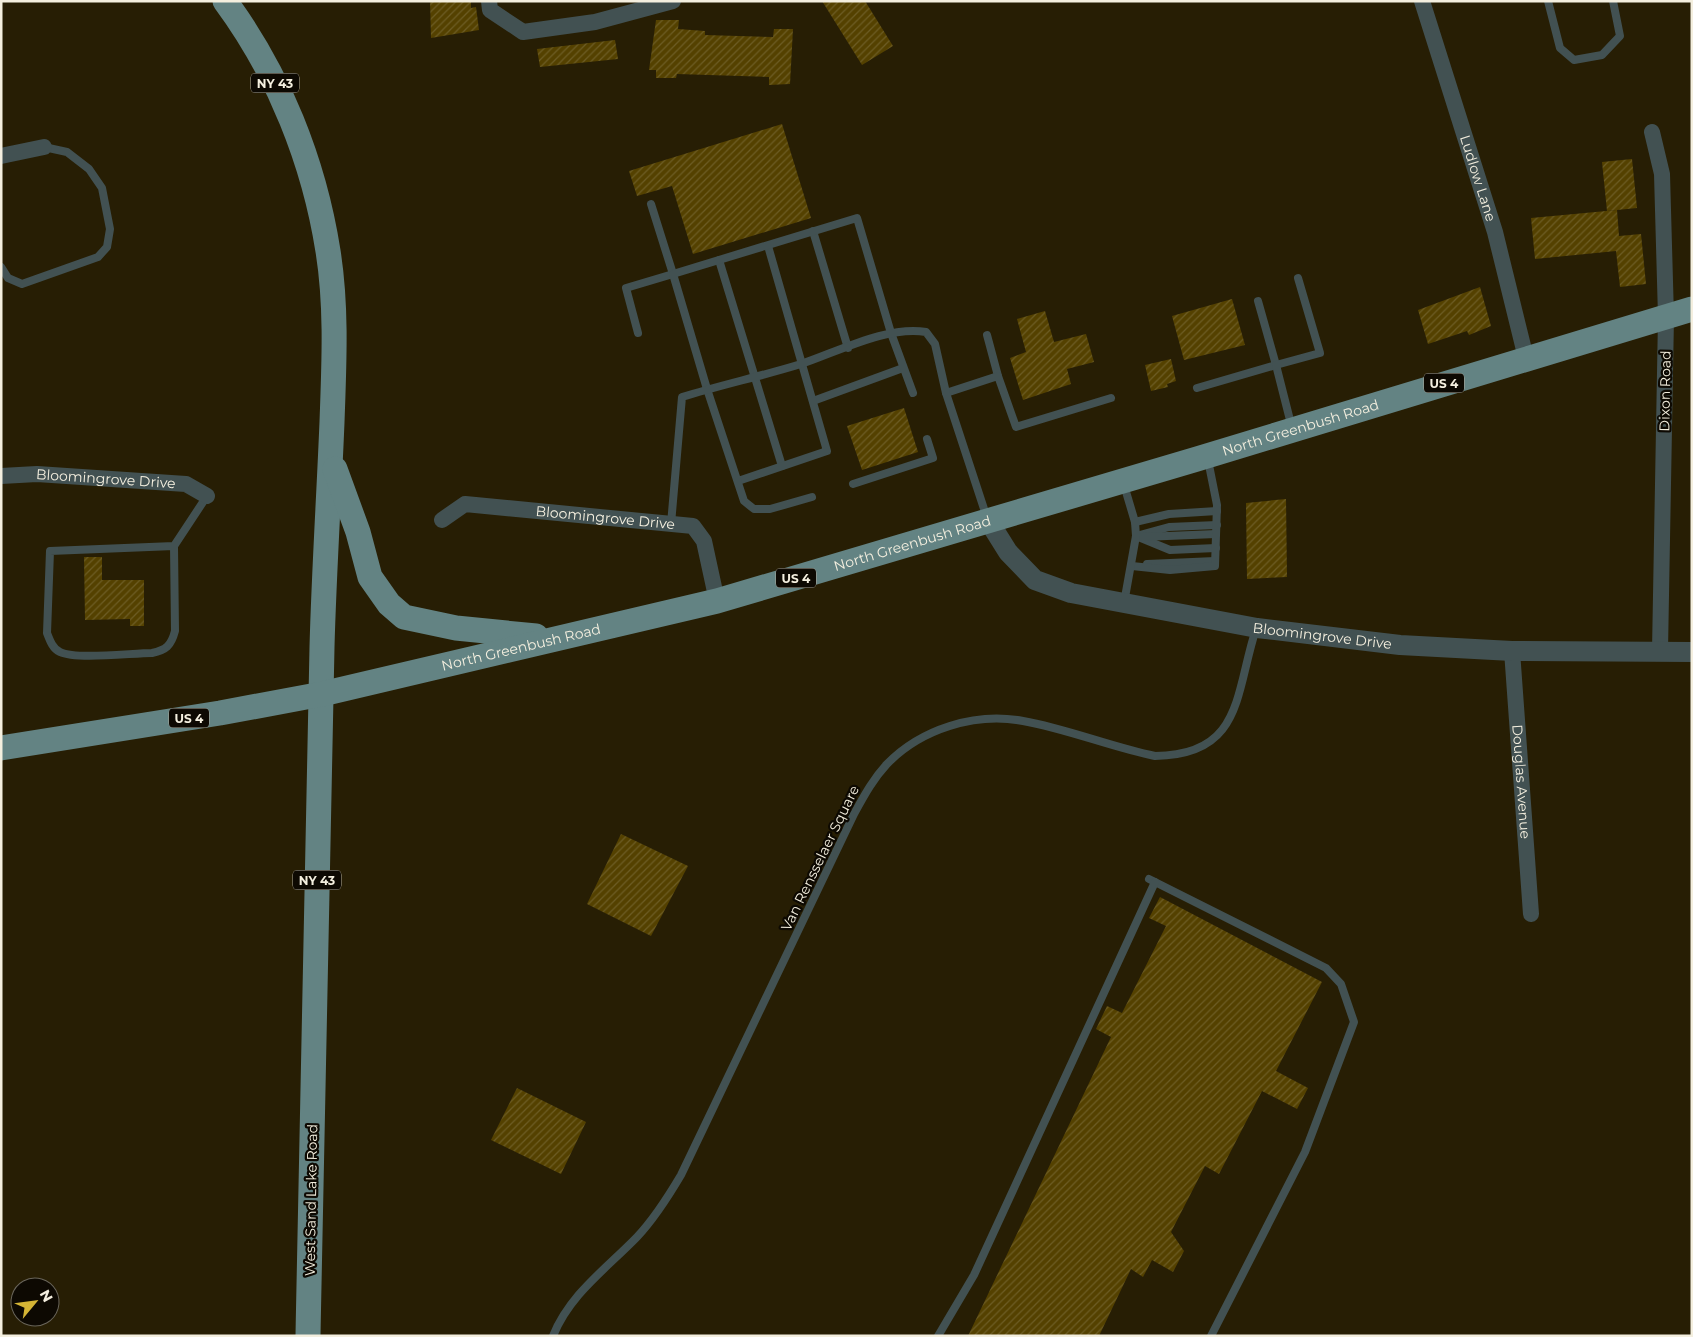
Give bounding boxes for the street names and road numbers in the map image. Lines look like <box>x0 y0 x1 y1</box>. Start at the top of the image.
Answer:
road number: NY 43 <box>251 74 299 92</box>
street label: Ludlow Lane <box>1456 133 1500 224</box>
street label: Dixon Road <box>1655 350 1675 432</box>
road number: US 4 <box>1424 373 1464 392</box>
street label: North Greenbush Road <box>1220 395 1381 460</box>
street label: Bloomingrove Drive <box>35 465 176 492</box>
street label: Bloomingrove Drive <box>535 502 676 533</box>
street label: North Greenbush Road <box>832 511 993 575</box>
road number: US 4 <box>776 568 816 588</box>
street label: Bloomingrove Drive <box>1252 619 1393 653</box>
street label: North Greenbush Road <box>440 620 602 675</box>
road number: US 4 <box>169 708 209 728</box>
street label: Douglas Avenue <box>1508 724 1535 840</box>
street label: Van Rensselaer Square <box>777 782 863 934</box>
road number: NY 43 <box>293 870 341 890</box>
street label: West Sand Lake Road <box>301 1124 321 1276</box>

